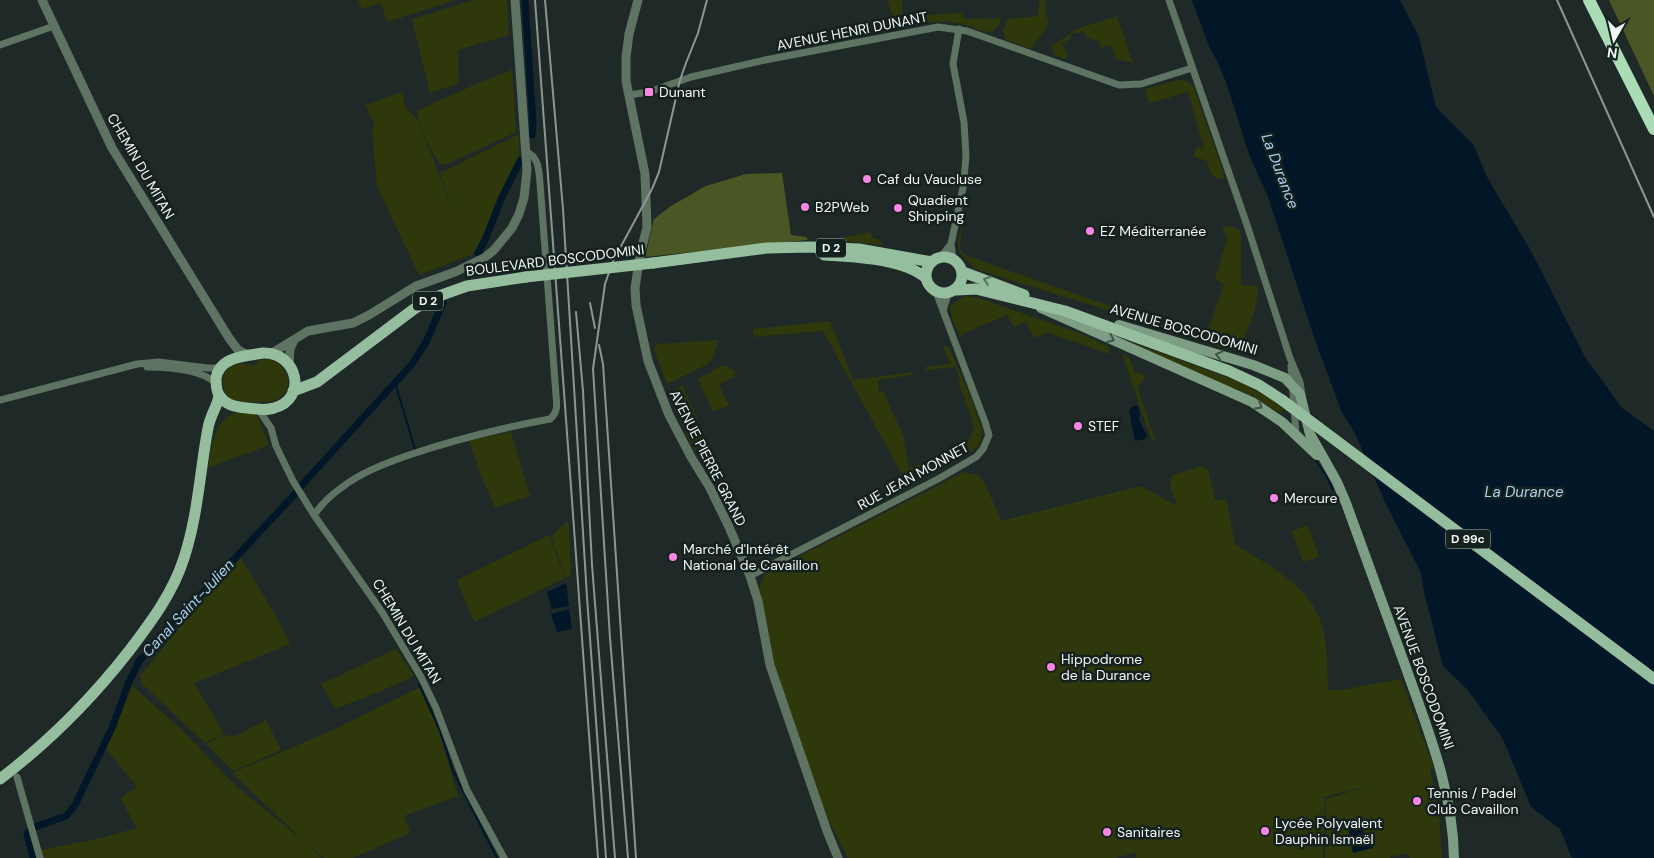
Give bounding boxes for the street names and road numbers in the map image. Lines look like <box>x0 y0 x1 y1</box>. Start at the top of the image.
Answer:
street label: AVENUE HENRI DUNANT <box>775 8 929 54</box>
street label: CHEMIN DU MITAN <box>103 110 179 222</box>
road number: D 2 <box>816 238 846 258</box>
street label: BOULEVARD BOSCODOMINI <box>465 240 645 280</box>
road number: D 2 <box>413 292 443 310</box>
street label: AVENUE BOSCODOMINI <box>1108 299 1260 359</box>
street label: AVENUE PIERRE GRAND <box>666 387 750 529</box>
street label: RUE JEAN MONNET <box>854 438 972 514</box>
road number: D 99c <box>1446 530 1490 548</box>
street label: CHEMIN DU MITAN <box>369 575 445 687</box>
street label: AVENUE BOSCODOMINI <box>1389 602 1459 752</box>

